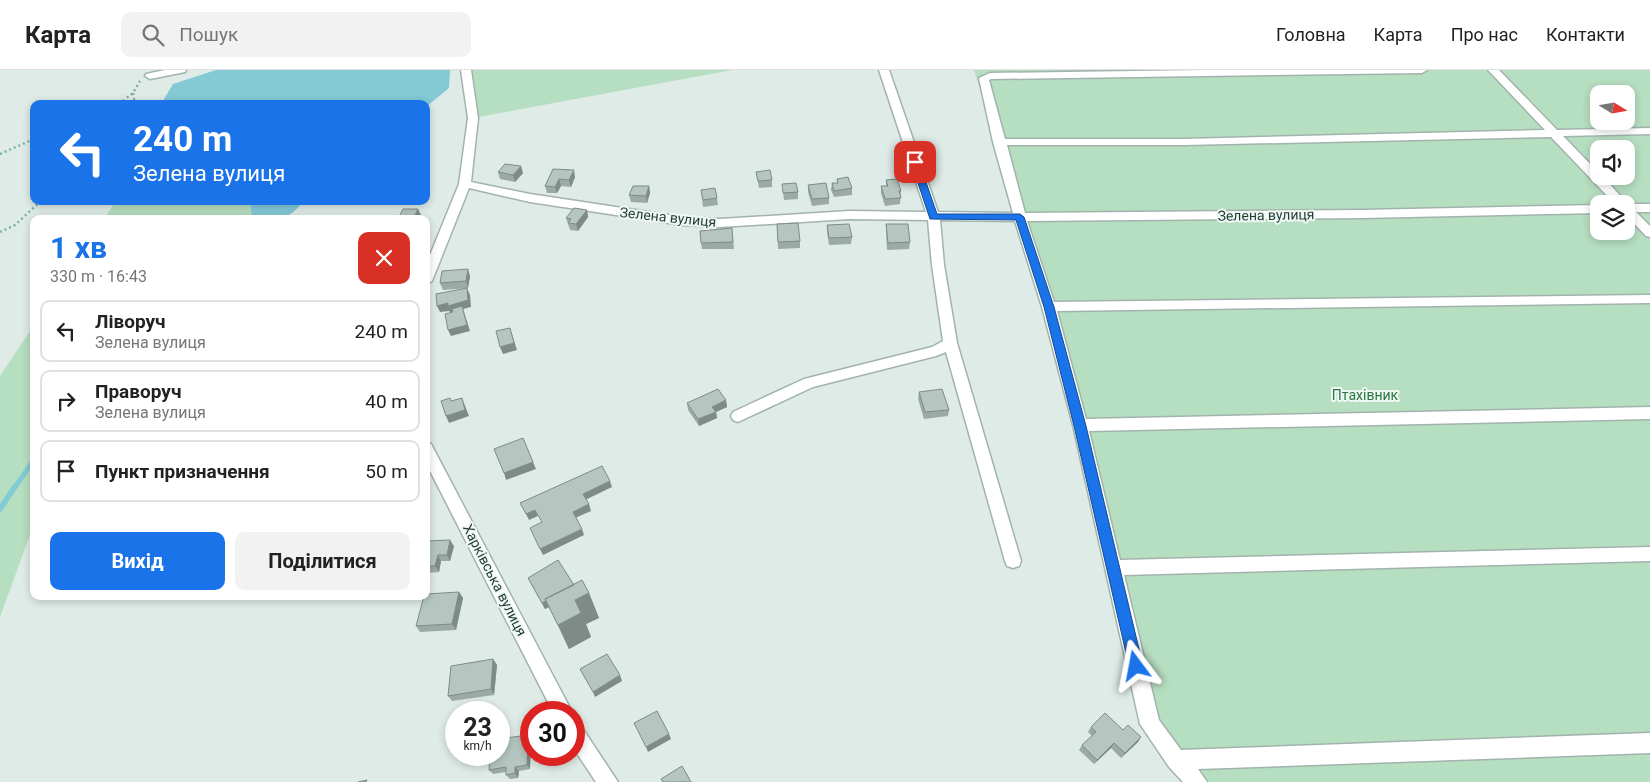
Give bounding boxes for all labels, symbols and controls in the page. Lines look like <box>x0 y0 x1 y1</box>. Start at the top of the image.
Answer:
search box <box>121 12 471 57</box>
text: Карта <box>25 21 91 49</box>
icon: search <box>139 21 167 49</box>
text: Пошук <box>179 23 238 46</box>
text: Головна <box>1276 24 1346 45</box>
text: Карта <box>1374 24 1423 45</box>
text: Про нас <box>1451 24 1518 45</box>
text: Контакти <box>1546 24 1625 45</box>
north arrow <box>1590 85 1635 130</box>
map controls <box>1590 85 1635 240</box>
text: 240 m <box>133 119 232 160</box>
icon: left <box>50 120 115 185</box>
button: sound <box>1590 140 1635 185</box>
pin <box>894 141 936 183</box>
icon: arrive <box>901 148 929 176</box>
text: Зелена вулиця <box>133 161 285 186</box>
button: layers <box>1590 195 1635 240</box>
street label: Зелена вулиця <box>619 204 717 230</box>
street label: Зелена вулиця <box>1217 206 1315 224</box>
text: 1 хв <box>50 230 107 265</box>
button: close <box>358 232 410 284</box>
text: 330 m · 16:43 <box>50 267 147 286</box>
text: Ліворуч <box>95 310 166 333</box>
icon: left <box>52 317 80 345</box>
text: 240 m <box>355 320 408 343</box>
text: Зелена вулиця <box>95 333 206 352</box>
text: Праворуч <box>95 380 181 403</box>
icon: right <box>52 387 80 415</box>
park label: Птахівник <box>1332 387 1399 403</box>
text: 40 m <box>365 390 408 413</box>
text: Зелена вулиця <box>95 403 206 422</box>
icon: arrive <box>52 457 80 485</box>
text: Пункт призначення <box>95 460 270 483</box>
text: 50 m <box>365 460 408 483</box>
street label: Харківська вулиця <box>460 521 530 639</box>
button: Вихід <box>50 532 225 590</box>
button: Поділитися <box>235 532 410 590</box>
position arrow <box>1109 639 1161 691</box>
speed limit sign: 30 <box>520 701 585 766</box>
text: 23 <box>463 713 492 742</box>
text: km/h <box>463 739 492 753</box>

